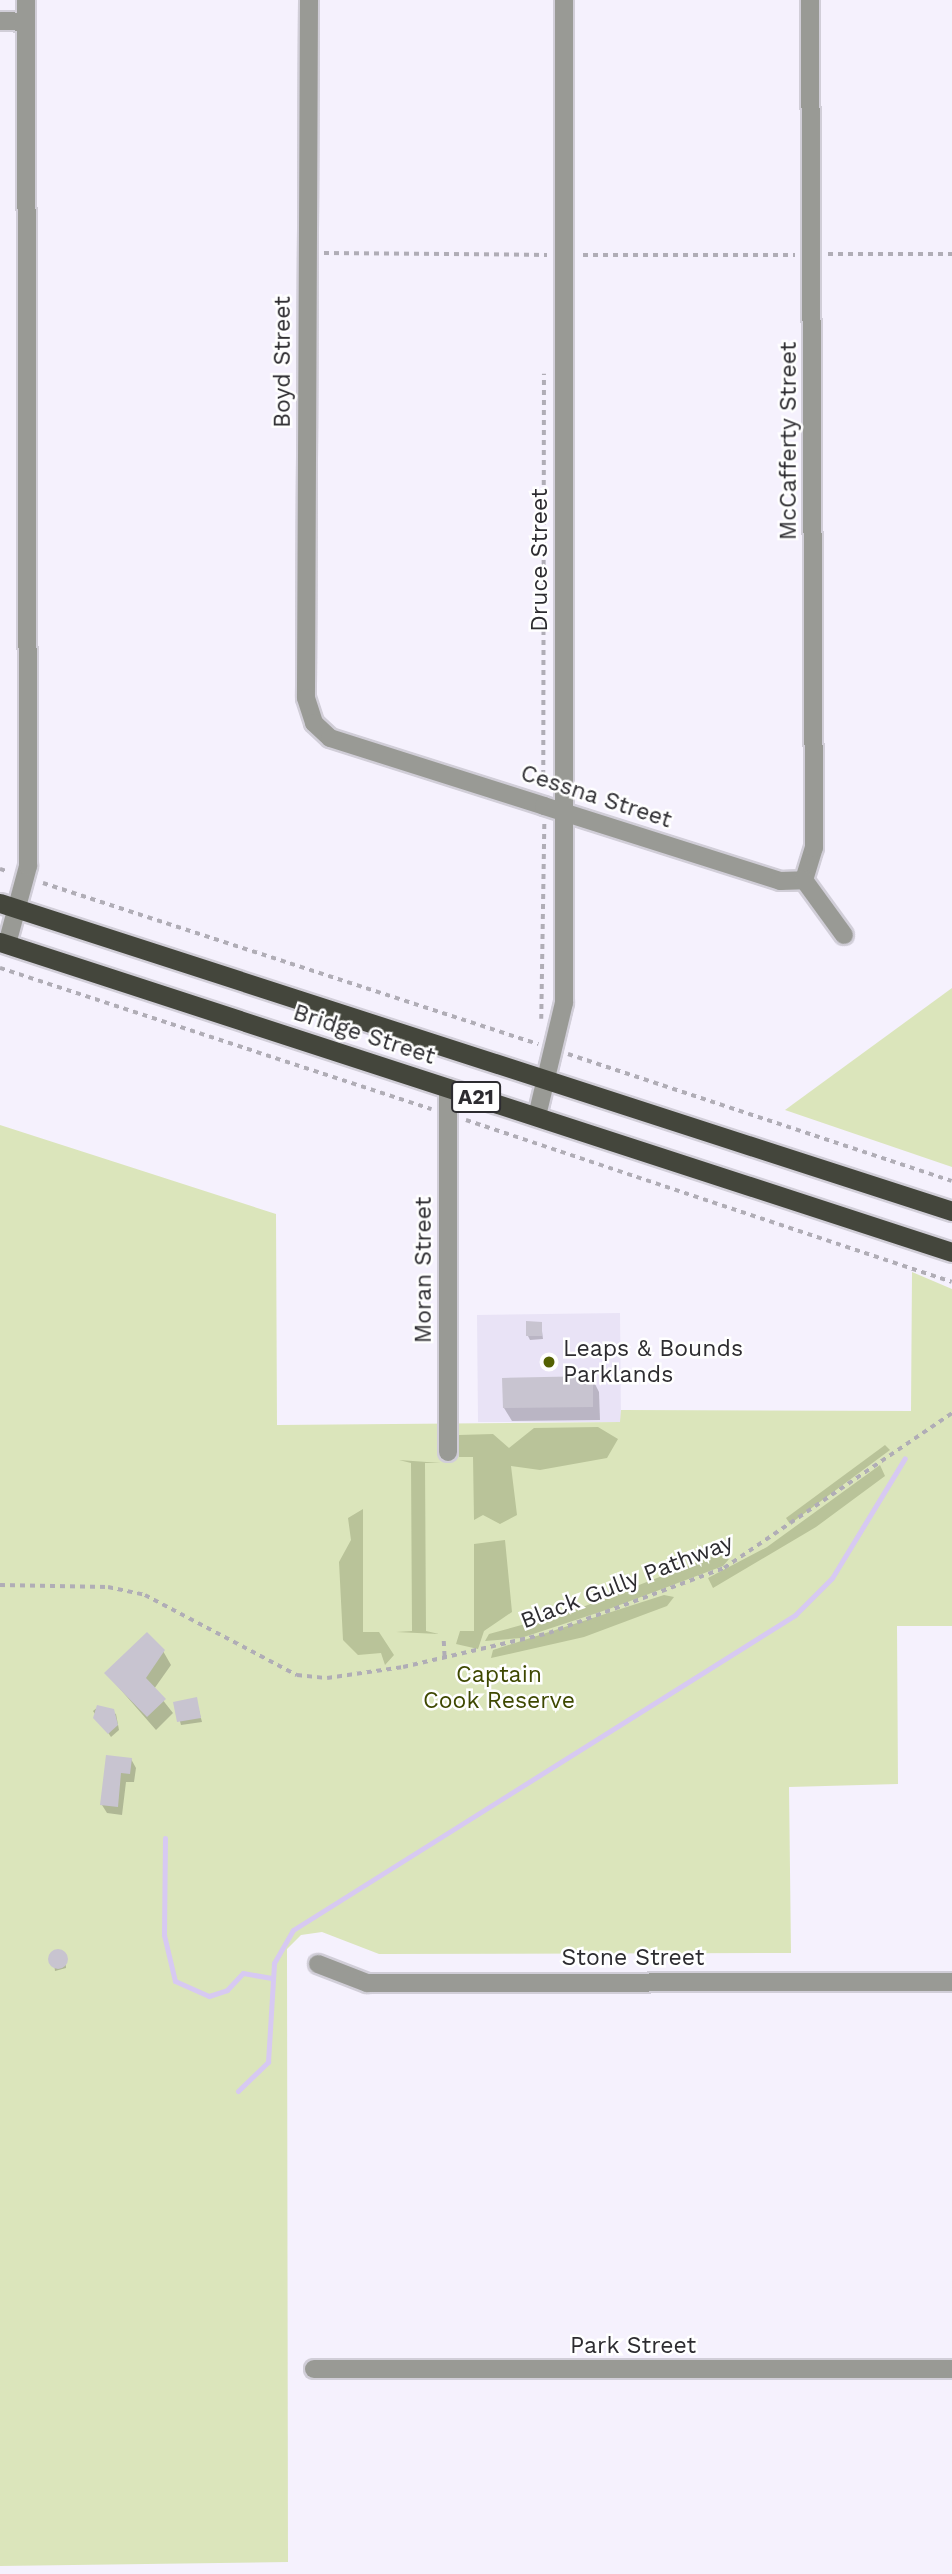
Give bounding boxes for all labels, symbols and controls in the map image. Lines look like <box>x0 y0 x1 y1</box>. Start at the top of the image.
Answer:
street label: Boyd Street <box>269 296 297 428</box>
street label: McCafferty Street <box>775 341 803 541</box>
street label: Druce Street <box>526 488 554 632</box>
street label: Cessna Street <box>517 760 675 834</box>
street label: Bridge Street <box>290 999 438 1071</box>
road number: A21 <box>450 1080 502 1114</box>
street label: Moran Street <box>410 1197 438 1343</box>
place label: Leaps & Bounds Parklands <box>563 1335 743 1389</box>
marker: Leaps & Bounds Parklands <box>541 1354 557 1370</box>
street label: Black Gully Pathway <box>516 1529 738 1635</box>
park label: Captain Cook Reserve <box>423 1661 575 1715</box>
street label: Stone Street <box>562 1944 704 1972</box>
street label: Park Street <box>570 2332 696 2360</box>

